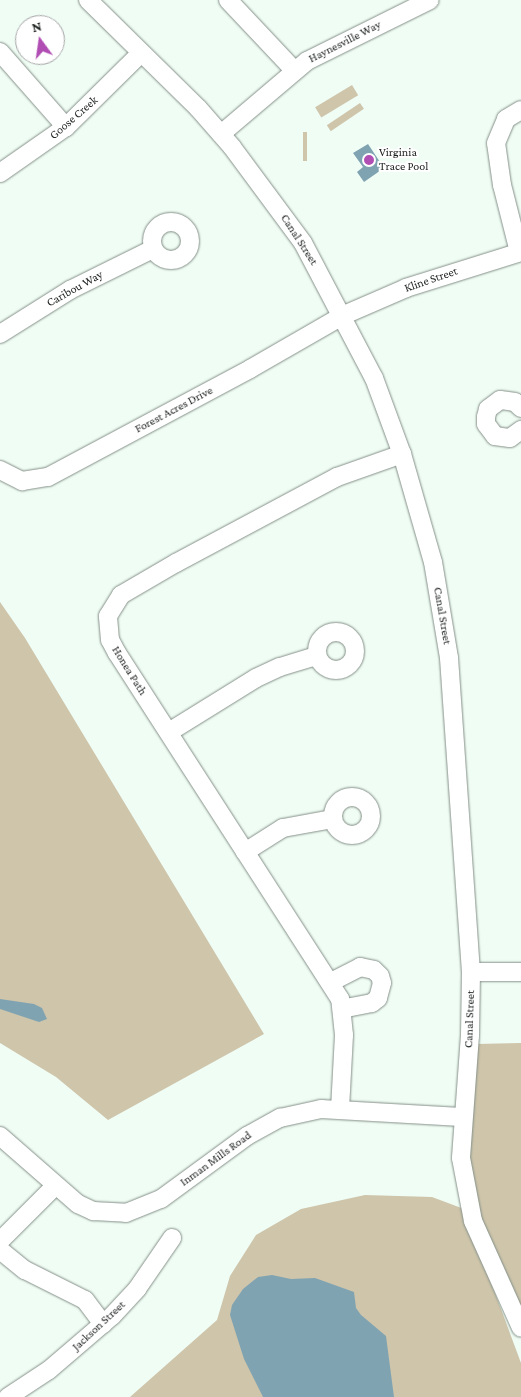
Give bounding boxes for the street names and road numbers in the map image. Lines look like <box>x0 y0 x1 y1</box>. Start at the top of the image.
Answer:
street label: Haynesville Way <box>306 18 384 66</box>
street label: Goose Creek <box>47 93 101 143</box>
street label: Canal Street <box>277 212 321 268</box>
street label: Kline Street <box>403 264 459 296</box>
street label: Caribou Way <box>44 268 106 310</box>
street label: Forest Acres Drive <box>133 383 215 437</box>
street label: Canal Street <box>430 586 454 646</box>
street label: Honea Path <box>108 644 150 698</box>
street label: Canal Street <box>462 990 478 1048</box>
street label: Inman Mills Road <box>178 1128 254 1190</box>
street label: Jackson Street <box>70 1298 128 1354</box>

